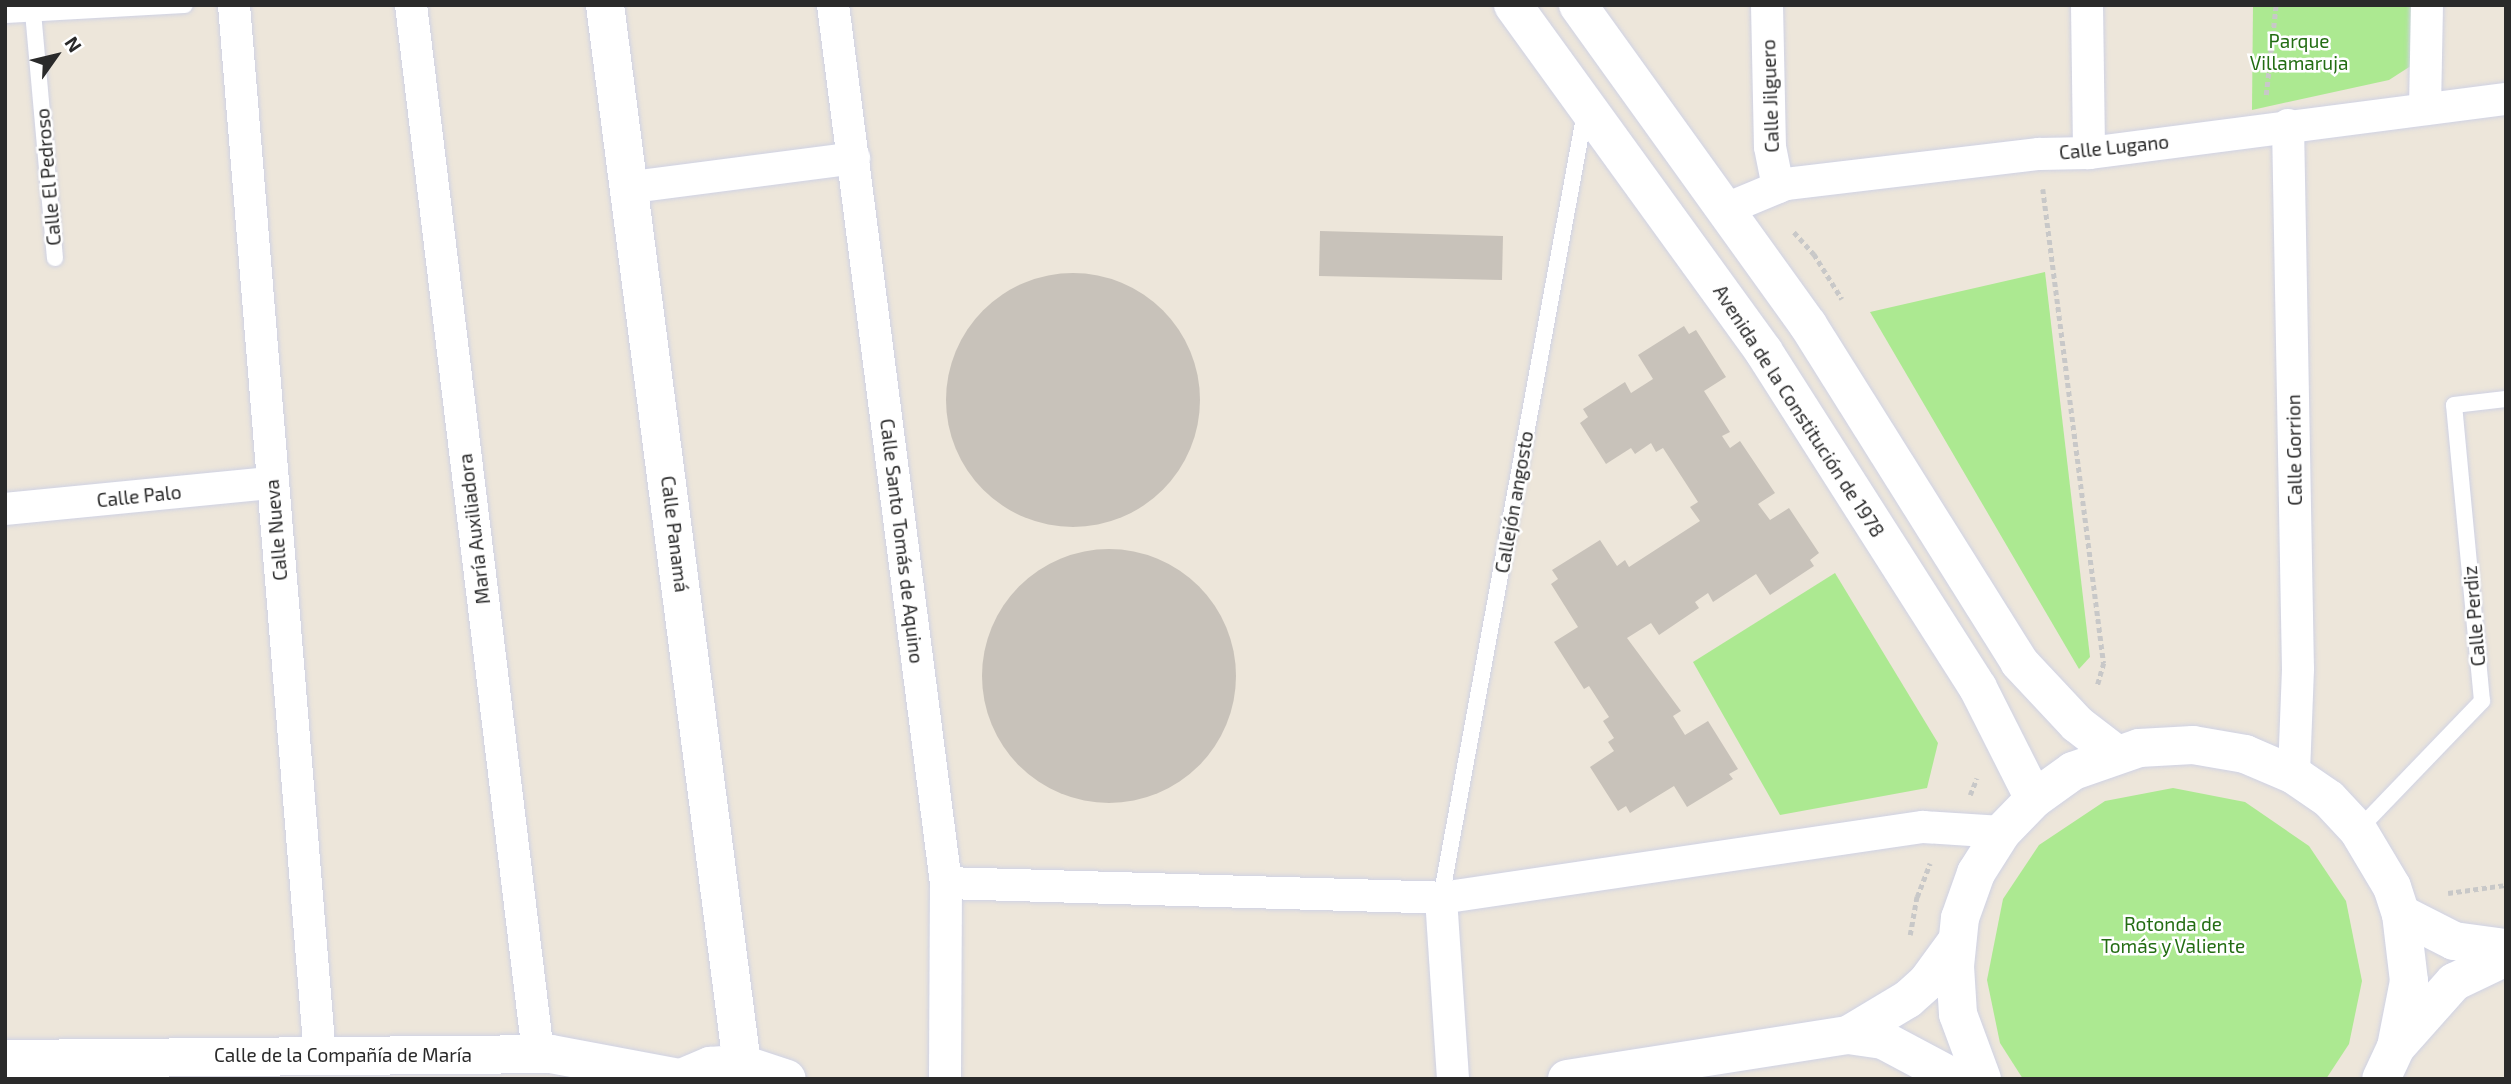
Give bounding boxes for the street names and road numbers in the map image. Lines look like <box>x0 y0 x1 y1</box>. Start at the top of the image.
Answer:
street label: Calle Jilguero <box>1757 39 1783 153</box>
street label: Calle El Pedroso <box>31 107 65 247</box>
street label: Calle Lugano <box>2058 130 2170 164</box>
street label: Avenida de la Constitución de 1978 <box>1709 281 1889 541</box>
street label: Calle Gorrion <box>2282 394 2306 506</box>
street label: Calle Santo Tomás de Aquino <box>876 417 928 665</box>
street label: Callejón angosto <box>1490 429 1538 575</box>
street label: María Auxiliadora <box>453 452 495 606</box>
street label: Calle Panamá <box>657 474 693 594</box>
street label: Calle Nueva <box>260 478 292 582</box>
street label: Calle Palo <box>96 480 182 512</box>
street label: Calle Perdiz <box>2458 565 2490 667</box>
street label: Calle de la Compañía de María <box>214 1044 472 1066</box>

